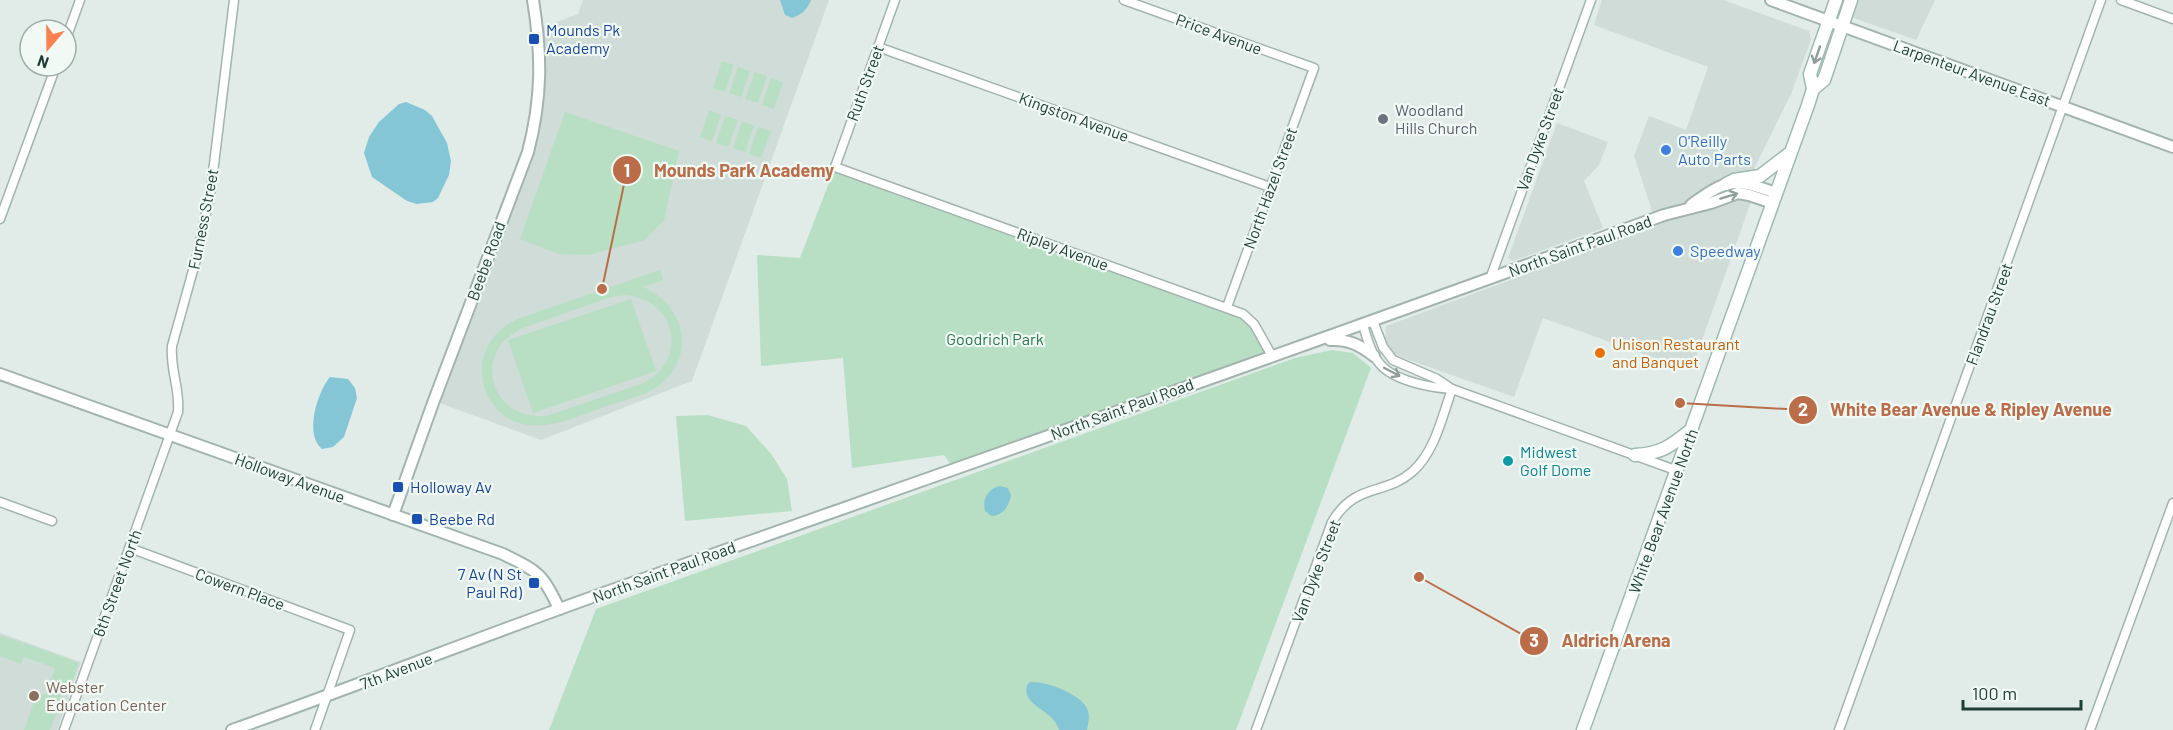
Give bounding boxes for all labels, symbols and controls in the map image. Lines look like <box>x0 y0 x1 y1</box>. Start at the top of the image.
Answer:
street label: Price Avenue <box>1174 9 1265 58</box>
north arrow <box>18 18 78 78</box>
place label: Mounds Pk Academy <box>546 20 620 57</box>
marker: Mounds Pk Academy <box>527 32 541 46</box>
street label: Larpenteur Avenue East <box>1891 35 2053 110</box>
street label: Ruth Street <box>842 42 887 124</box>
one-way arrow <box>1810 45 1821 64</box>
text: N <box>34 52 51 73</box>
street label: Van Dyke Street <box>1512 84 1567 193</box>
street label: Kingston Avenue <box>1017 88 1132 145</box>
place label: Woodland Hills Church <box>1395 100 1477 137</box>
marker: Woodland Hills Church <box>1376 112 1390 126</box>
street label: North Hazel Street <box>1239 124 1300 251</box>
place label: O'Reilly Auto Parts <box>1678 131 1751 168</box>
marker: O'Reilly Auto Parts <box>1659 143 1673 157</box>
callout: Mounds Park Academy <box>612 152 846 188</box>
text: 1 <box>624 159 630 181</box>
text: Mounds Park Academy <box>654 159 834 181</box>
street label: Furness Street <box>183 167 222 271</box>
one-way arrow <box>1719 190 1738 201</box>
street label: North Saint Paul Road <box>1506 211 1654 280</box>
street label: Beebe Road <box>462 219 509 303</box>
street label: Ripley Avenue <box>1015 223 1112 274</box>
place label: Speedway <box>1690 241 1761 260</box>
marker: Speedway <box>1671 244 1685 258</box>
street label: Flandrau Street <box>1961 260 2016 368</box>
park label: Goodrich Park <box>946 329 1044 348</box>
place label: Unison Restaurant and Banquet <box>1612 334 1740 371</box>
marker: Unison Restaurant and Banquet <box>1593 346 1607 360</box>
one-way arrow <box>1383 367 1401 378</box>
street label: North Saint Paul Road <box>1048 374 1196 443</box>
callout: White Bear Avenue & Ripley Avenue <box>1788 392 2124 428</box>
text: 2 <box>1798 398 1808 420</box>
text: White Bear Avenue & Ripley Avenue <box>1830 398 2112 420</box>
street label: White Bear Avenue North <box>1624 426 1701 596</box>
place label: Midwest Golf Dome <box>1520 442 1591 479</box>
street label: Holloway Avenue <box>233 449 348 506</box>
marker: Midwest Golf Dome <box>1501 454 1515 468</box>
place label: Holloway Av <box>410 477 492 496</box>
marker: Holloway Av <box>391 480 405 494</box>
place label: Beebe Rd <box>429 509 495 528</box>
marker: Beebe Rd <box>410 512 424 526</box>
street label: Van Dyke Street <box>1287 517 1344 625</box>
street label: 6th Street North <box>88 527 145 639</box>
street label: North Saint Paul Road <box>590 537 738 606</box>
street label: Cowern Place <box>193 564 287 613</box>
place label: 7 Av (N St Paul Rd) <box>458 564 523 601</box>
marker: 7 Av (N St Paul Rd) <box>527 576 541 590</box>
callout: Aldrich Arena <box>1519 623 1682 659</box>
text: 3 <box>1529 629 1539 651</box>
text: Aldrich Arena <box>1561 629 1671 651</box>
street label: 7th Avenue <box>357 648 435 693</box>
scale bar <box>1963 673 2082 711</box>
place label: Webster Education Center <box>46 677 167 714</box>
text: 100 m <box>1972 682 2017 704</box>
marker: Webster Education Center <box>27 689 41 703</box>

